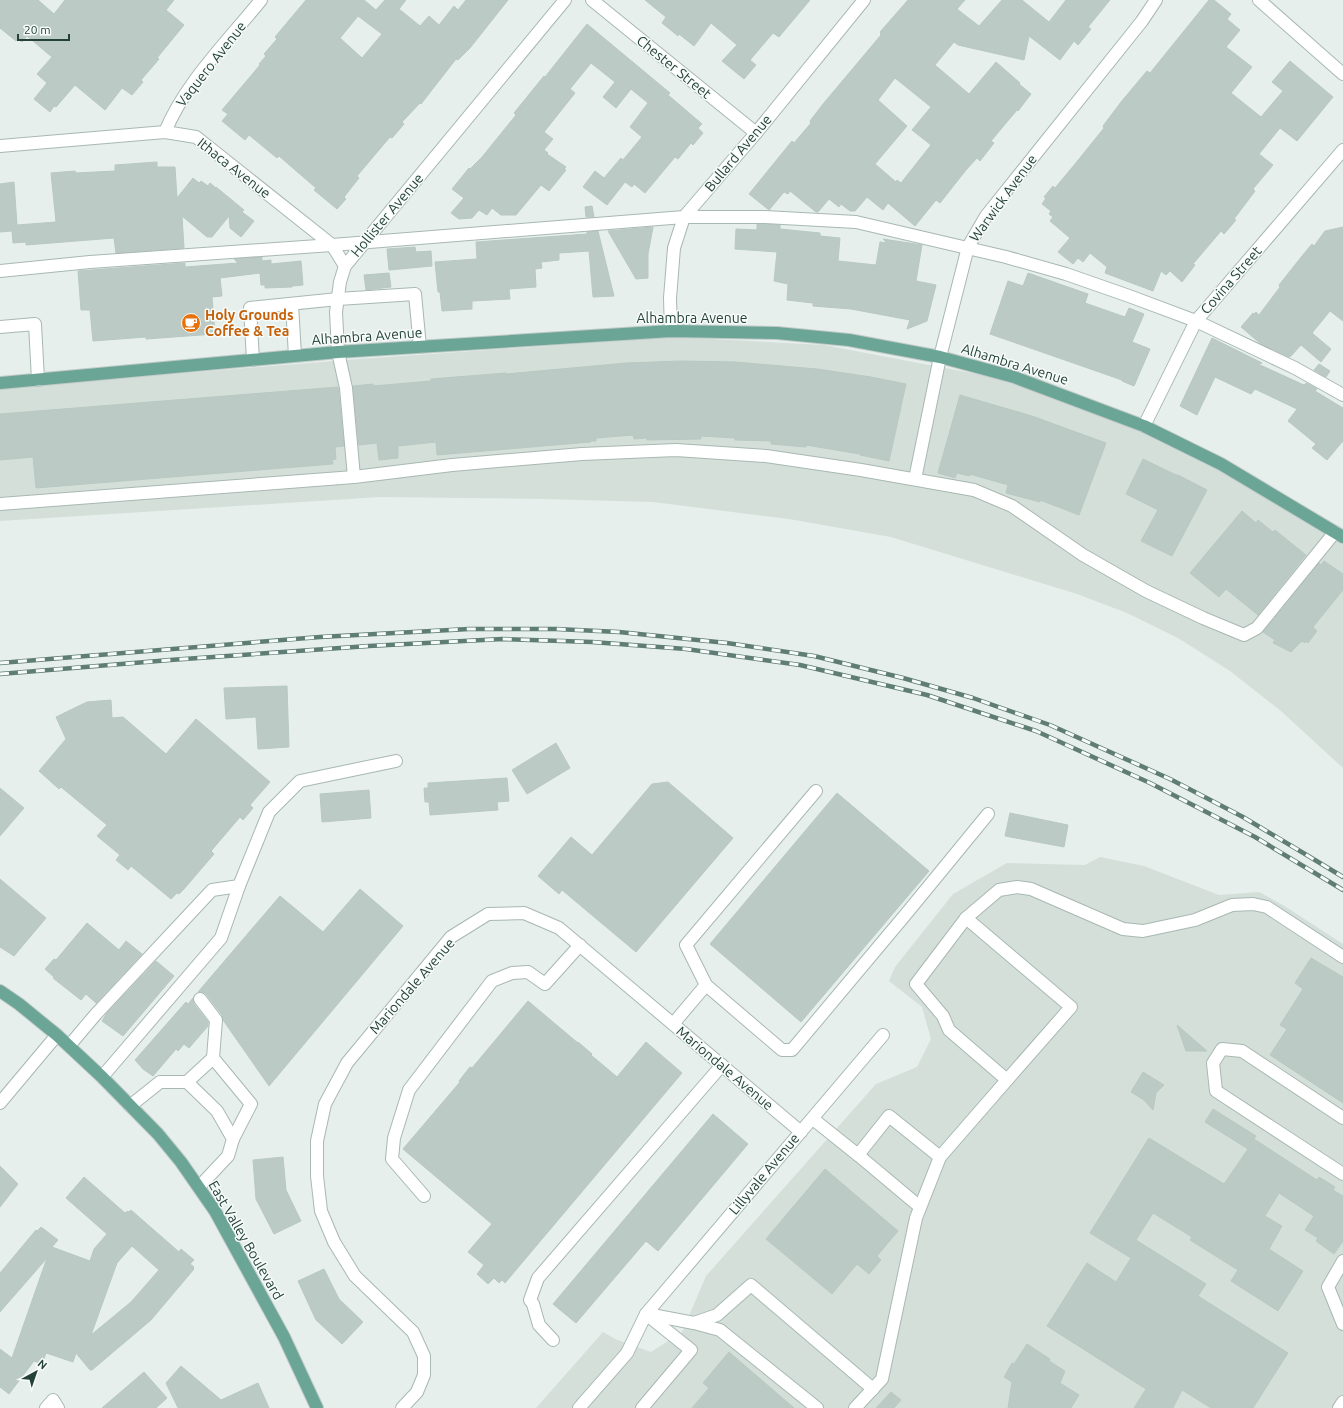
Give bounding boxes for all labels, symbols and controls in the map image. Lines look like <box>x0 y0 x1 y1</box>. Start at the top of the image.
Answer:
scale bar <box>18 16 69 42</box>
street label: Vaquero Avenue <box>173 18 249 110</box>
text: 20 m <box>24 23 51 36</box>
street label: Chester Street <box>634 32 715 102</box>
street label: Bullard Avenue <box>701 111 775 195</box>
street label: Ithaca Avenue <box>194 135 274 201</box>
street label: Warwick Avenue <box>966 151 1040 245</box>
street label: Hollister Avenue <box>348 170 426 260</box>
street label: Covina Street <box>1197 243 1265 317</box>
place label: Holy Grounds Coffee & Tea <box>205 307 294 339</box>
street label: Alhambra Avenue <box>636 310 748 326</box>
cafe icon: Holy Grounds Coffee & Tea <box>180 312 202 334</box>
street label: Alhambra Avenue <box>311 324 423 348</box>
street label: Alhambra Avenue <box>960 340 1070 388</box>
street label: Mariondale Avenue <box>366 935 458 1037</box>
street label: Mariondale Avenue <box>673 1023 777 1113</box>
street label: Lillyvale Avenue <box>726 1130 802 1218</box>
street label: East Valley Boulevard <box>205 1178 287 1302</box>
north arrow <box>16 1352 56 1392</box>
text: N <box>35 1357 49 1372</box>

